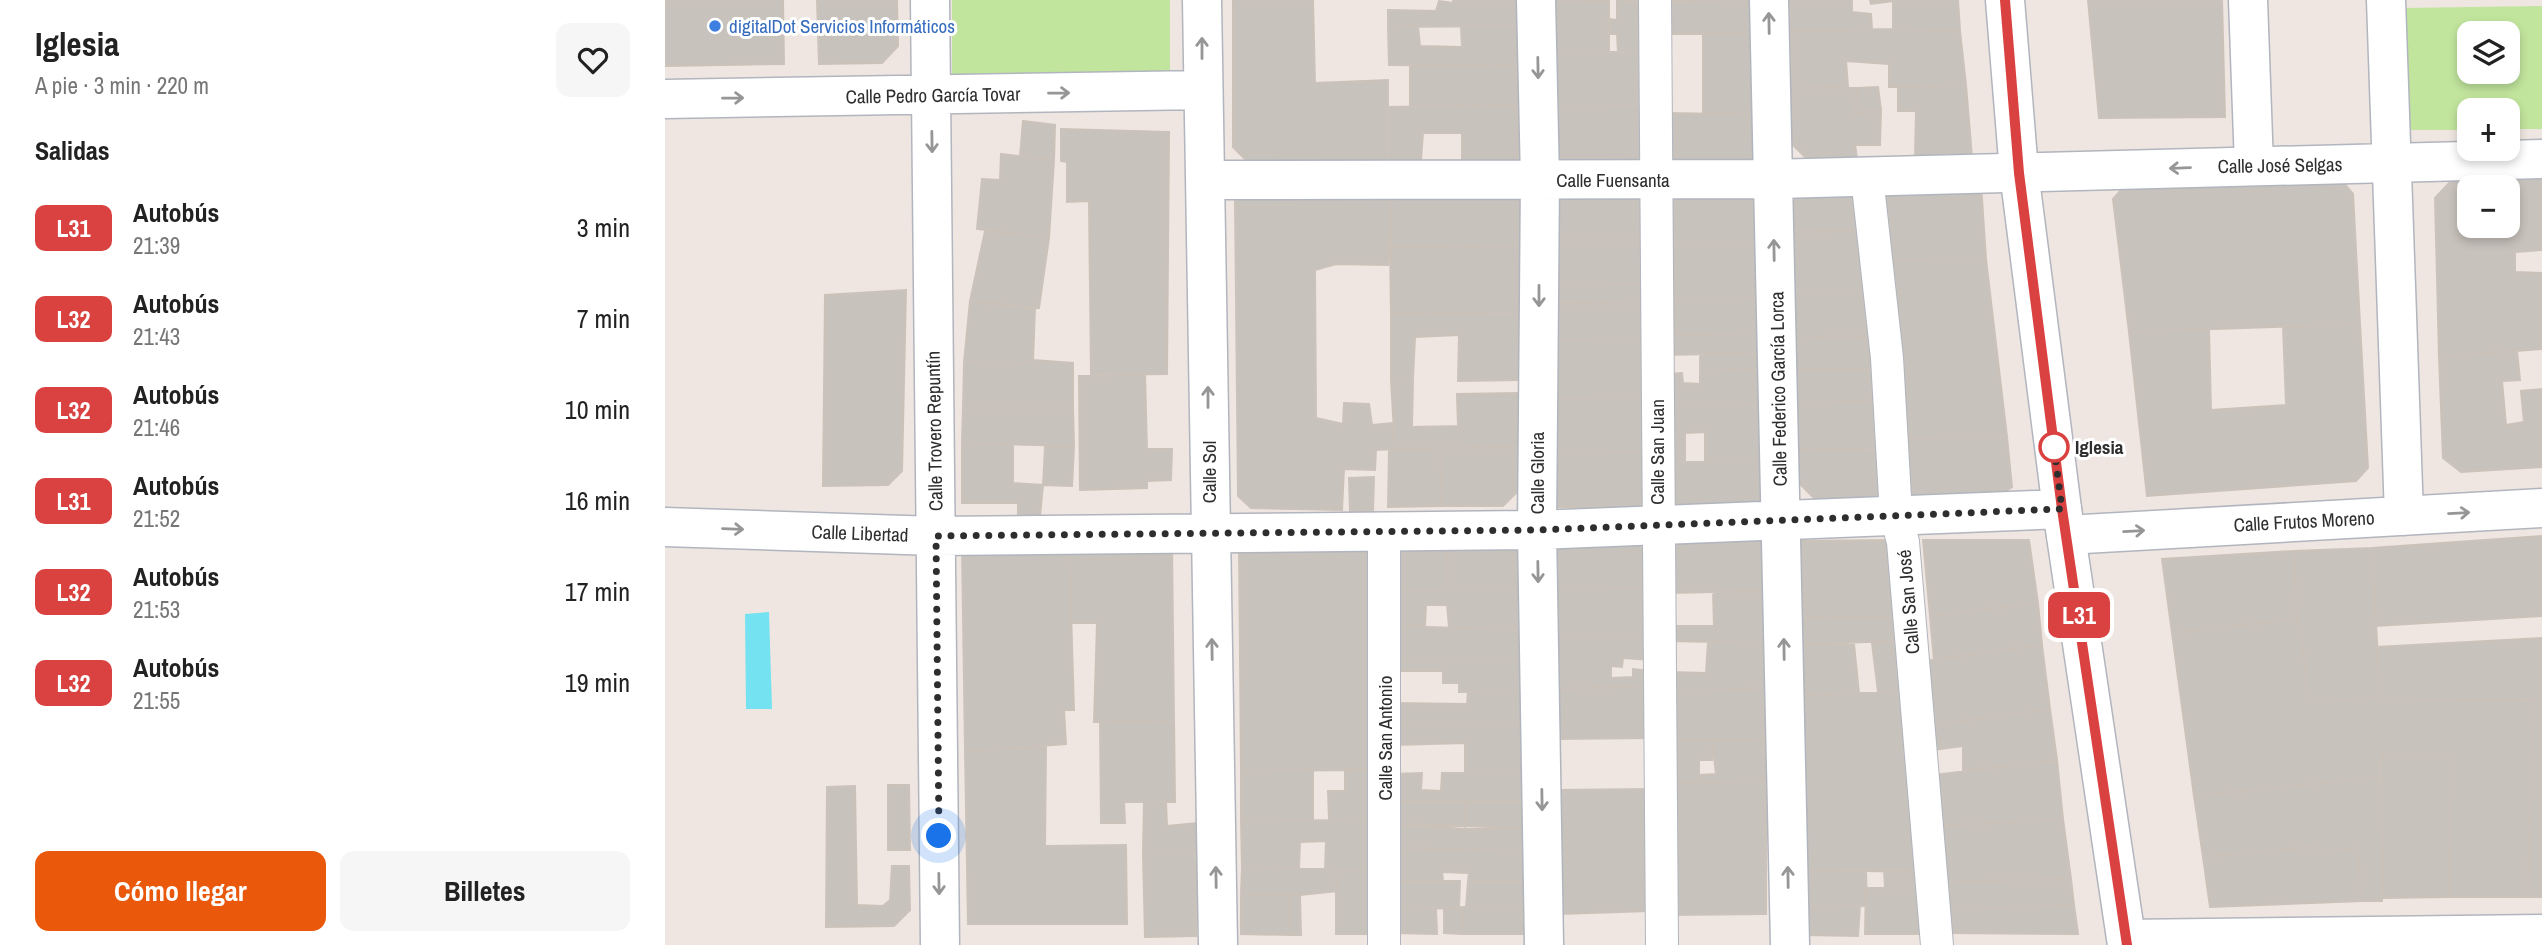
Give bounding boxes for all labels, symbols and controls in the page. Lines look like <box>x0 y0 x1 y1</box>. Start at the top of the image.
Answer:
one-way arrow <box>1763 12 1776 35</box>
place label: digitalDot Servicios Informáticos <box>729 13 955 39</box>
marker: digitalDot Servicios Informáticos <box>707 18 723 34</box>
map controls <box>2457 21 2520 238</box>
button: layers <box>2457 21 2520 84</box>
text: Iglesia <box>35 22 119 66</box>
button: heart <box>556 23 630 97</box>
one-way arrow <box>1195 36 1209 59</box>
one-way arrow <box>1531 56 1545 79</box>
text: A pie · 3 min · 220 m <box>35 70 209 101</box>
street label: Calle Pedro García Tovar <box>845 80 1021 110</box>
one-way arrow <box>1047 86 1070 99</box>
one-way arrow <box>721 91 744 105</box>
button: + <box>2457 98 2520 161</box>
one-way arrow <box>925 130 938 153</box>
text: Salidas <box>35 133 110 168</box>
street label: Calle José Selgas <box>2217 151 2343 179</box>
one-way arrow <box>2169 161 2192 175</box>
street label: Calle Fuensanta <box>1556 167 1670 193</box>
button: − <box>2457 175 2520 238</box>
text: Autobús <box>133 195 219 230</box>
text: 3 min <box>577 210 630 245</box>
text: L31 <box>57 212 90 244</box>
text: 21:39 <box>133 230 180 261</box>
one-way arrow <box>1768 239 1781 262</box>
one-way arrow <box>1532 284 1546 307</box>
text: Autobús <box>133 286 219 321</box>
street label: Calle Federico García Lorca <box>1763 291 1793 487</box>
text: 7 min <box>577 301 630 336</box>
text: L32 <box>57 303 90 335</box>
text: 21:43 <box>133 321 180 352</box>
street label: Calle Trovero Repuntín <box>920 351 948 511</box>
text: Autobús <box>133 377 219 412</box>
one-way arrow <box>1202 386 1215 409</box>
text: 10 min <box>565 392 630 427</box>
text: L32 <box>57 394 90 426</box>
street label: Calle San Juan <box>1644 399 1670 505</box>
text: 21:46 <box>133 412 180 443</box>
street label: Calle Gloria <box>1524 432 1550 514</box>
marker: Iglesia <box>2039 432 2069 462</box>
place label: Iglesia <box>2075 434 2124 460</box>
street label: Calle Sol <box>1196 441 1222 503</box>
text: Autobús <box>133 468 219 503</box>
text: 16 min <box>565 483 630 518</box>
text: L31 <box>57 485 90 517</box>
text: 21:52 <box>133 503 180 534</box>
street label: Calle Frutos Moreno <box>2233 504 2375 538</box>
one-way arrow <box>2447 506 2470 519</box>
street label: Calle Libertad <box>811 518 909 548</box>
one-way arrow <box>721 523 744 536</box>
one-way arrow <box>2122 524 2145 537</box>
street label: Calle San José <box>1890 549 1926 655</box>
text: Autobús <box>133 559 219 594</box>
one-way arrow <box>1531 560 1544 583</box>
text: 17 min <box>565 574 630 609</box>
text: L32 <box>57 576 90 608</box>
line badge: L31 <box>2039 592 2119 638</box>
text: 21:53 <box>133 594 180 625</box>
text: L31 <box>2062 599 2096 631</box>
one-way arrow <box>1205 638 1218 661</box>
one-way arrow <box>1777 638 1790 661</box>
text: Autobús <box>133 650 219 685</box>
text: 19 min <box>565 665 630 700</box>
text: L32 <box>57 667 90 699</box>
street label: Calle San Antonio <box>1372 676 1398 800</box>
text: 21:55 <box>133 685 180 716</box>
one-way arrow <box>1535 788 1548 811</box>
your location <box>921 818 956 853</box>
button: Cómo llegar <box>35 851 326 931</box>
button: Billetes <box>340 851 630 931</box>
one-way arrow <box>1210 866 1223 889</box>
one-way arrow <box>1782 866 1795 889</box>
one-way arrow <box>932 872 946 895</box>

